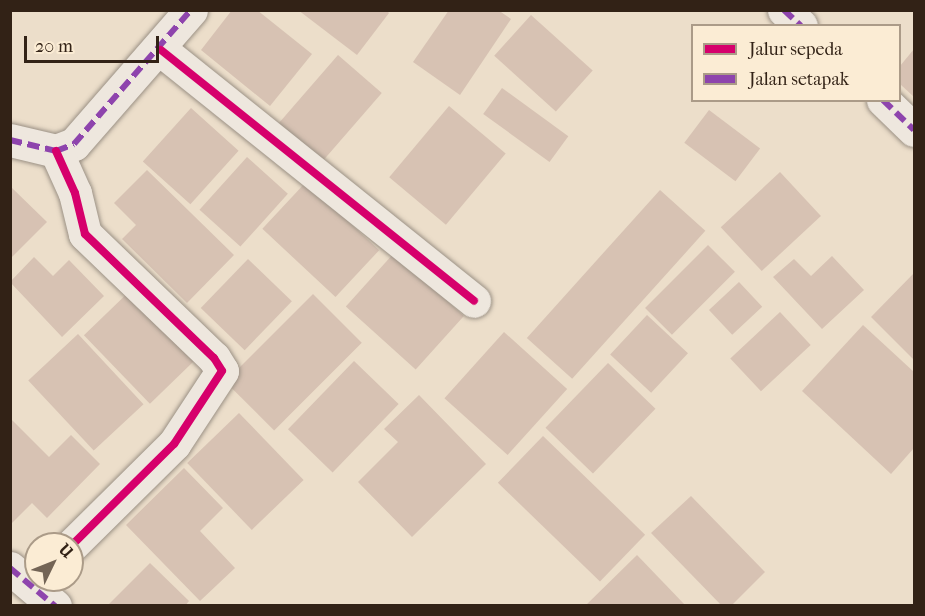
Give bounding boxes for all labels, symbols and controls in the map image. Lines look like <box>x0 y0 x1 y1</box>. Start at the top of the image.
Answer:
scale bar <box>27 24 162 62</box>
legend <box>691 24 901 102</box>
text: 20 m <box>35 36 73 57</box>
text: Jalur sepeda <box>749 39 843 60</box>
text: Jalan setapak <box>749 69 849 90</box>
north arrow <box>24 532 84 592</box>
text: U <box>55 540 77 562</box>

